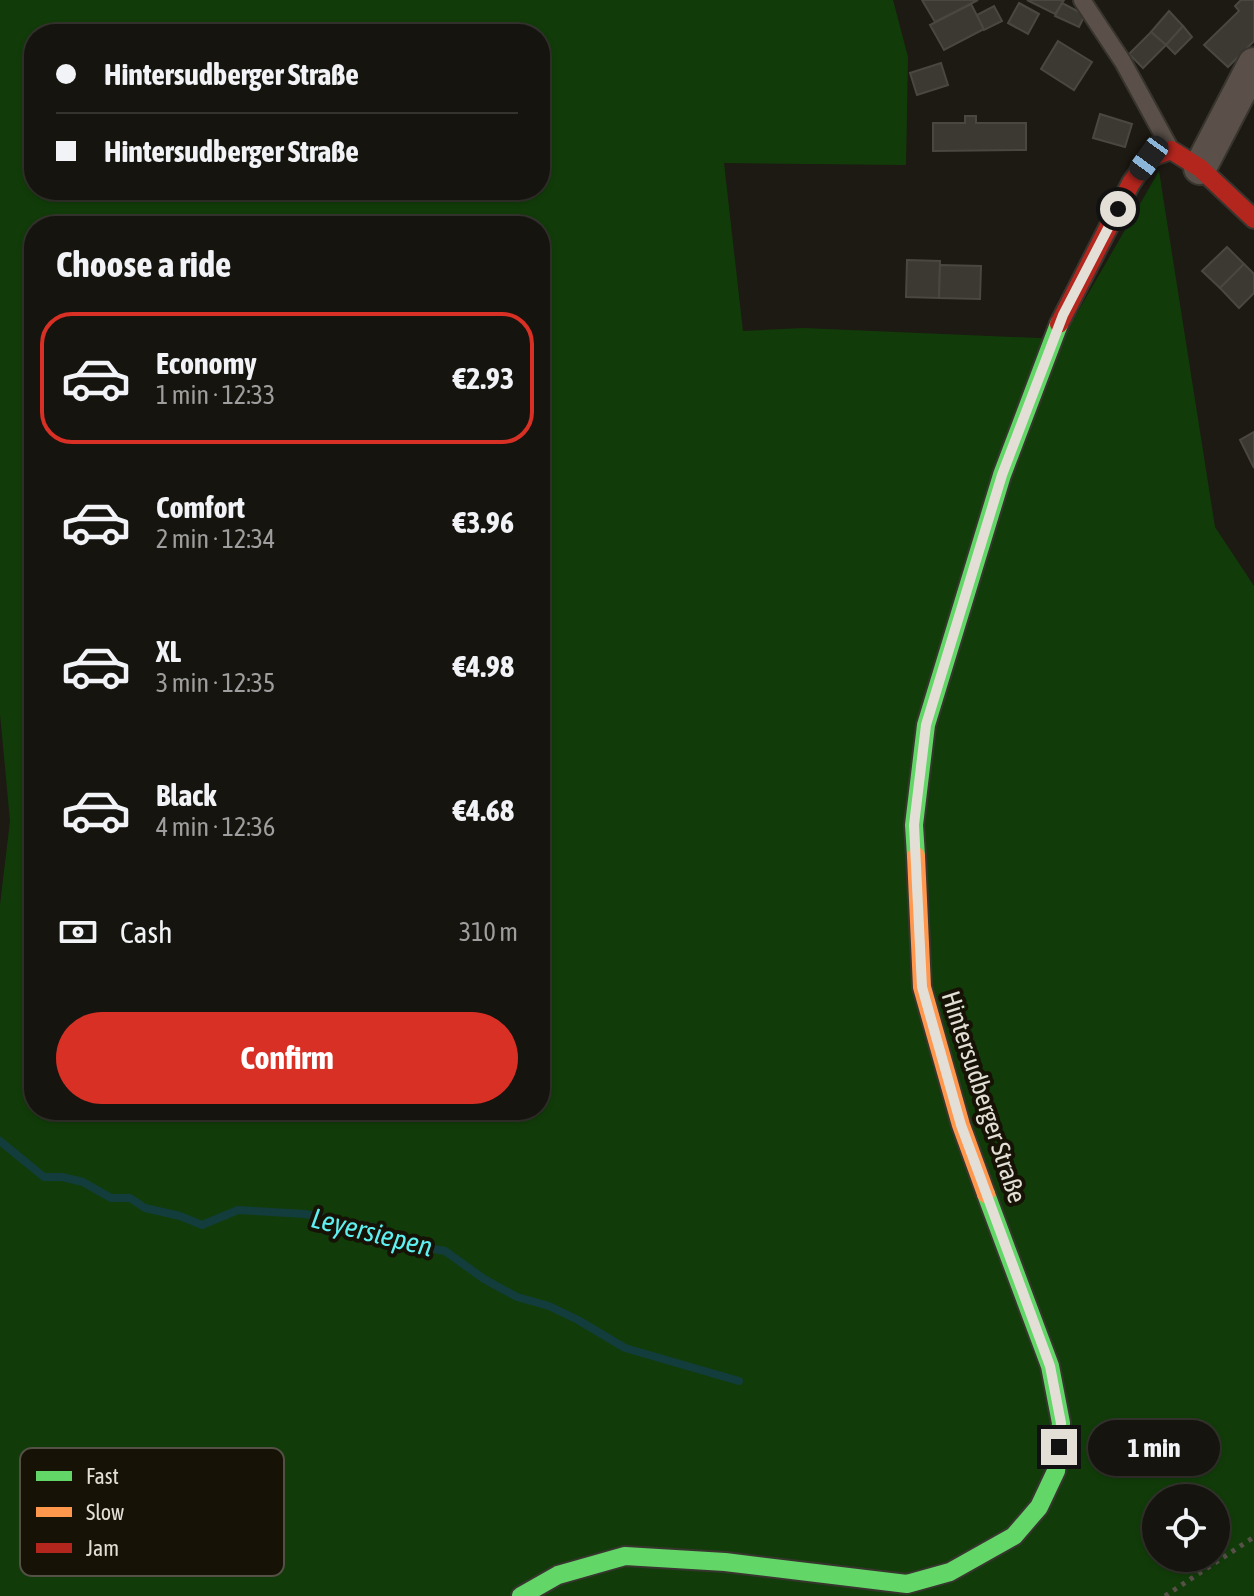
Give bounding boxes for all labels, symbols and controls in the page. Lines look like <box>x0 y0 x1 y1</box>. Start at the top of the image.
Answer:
text: Hintersudberger Straße <box>104 57 359 91</box>
car <box>1125 132 1173 184</box>
text: Hintersudberger Straße <box>104 134 359 168</box>
route start <box>1100 191 1136 227</box>
text: Choose a ride <box>56 243 231 285</box>
icon: car <box>60 342 132 414</box>
text: Economy <box>156 346 257 380</box>
text: €2.93 <box>453 361 514 395</box>
text: 1 min · 12:33 <box>156 380 275 410</box>
icon: car <box>60 486 132 558</box>
text: Comfort <box>156 490 245 524</box>
text: €3.96 <box>453 505 514 539</box>
text: 2 min · 12:34 <box>156 524 275 554</box>
icon: car <box>60 630 132 702</box>
text: XL <box>156 634 181 668</box>
text: €4.98 <box>453 649 514 683</box>
text: 3 min · 12:35 <box>156 668 275 698</box>
icon: car <box>60 774 132 846</box>
text: Black <box>156 778 216 812</box>
text: €4.68 <box>453 793 514 827</box>
text: 4 min · 12:36 <box>156 812 275 842</box>
icon: cash <box>56 910 100 954</box>
text: Cash <box>120 915 173 949</box>
text: 310 m <box>459 917 518 947</box>
street label: Hintersudberger Straße <box>936 987 1032 1207</box>
button: Confirm <box>56 1012 518 1104</box>
water label: Leyersiepen <box>308 1201 436 1263</box>
callout: 1 min <box>1087 1419 1219 1475</box>
route end <box>1041 1429 1077 1465</box>
text: 1 min <box>1127 1433 1181 1463</box>
legend <box>20 1448 284 1576</box>
text: Fast <box>86 1463 119 1489</box>
map controls <box>1142 1484 1230 1572</box>
button: locate <box>1142 1484 1230 1572</box>
text: Slow <box>86 1499 124 1525</box>
text: Jam <box>86 1535 119 1561</box>

